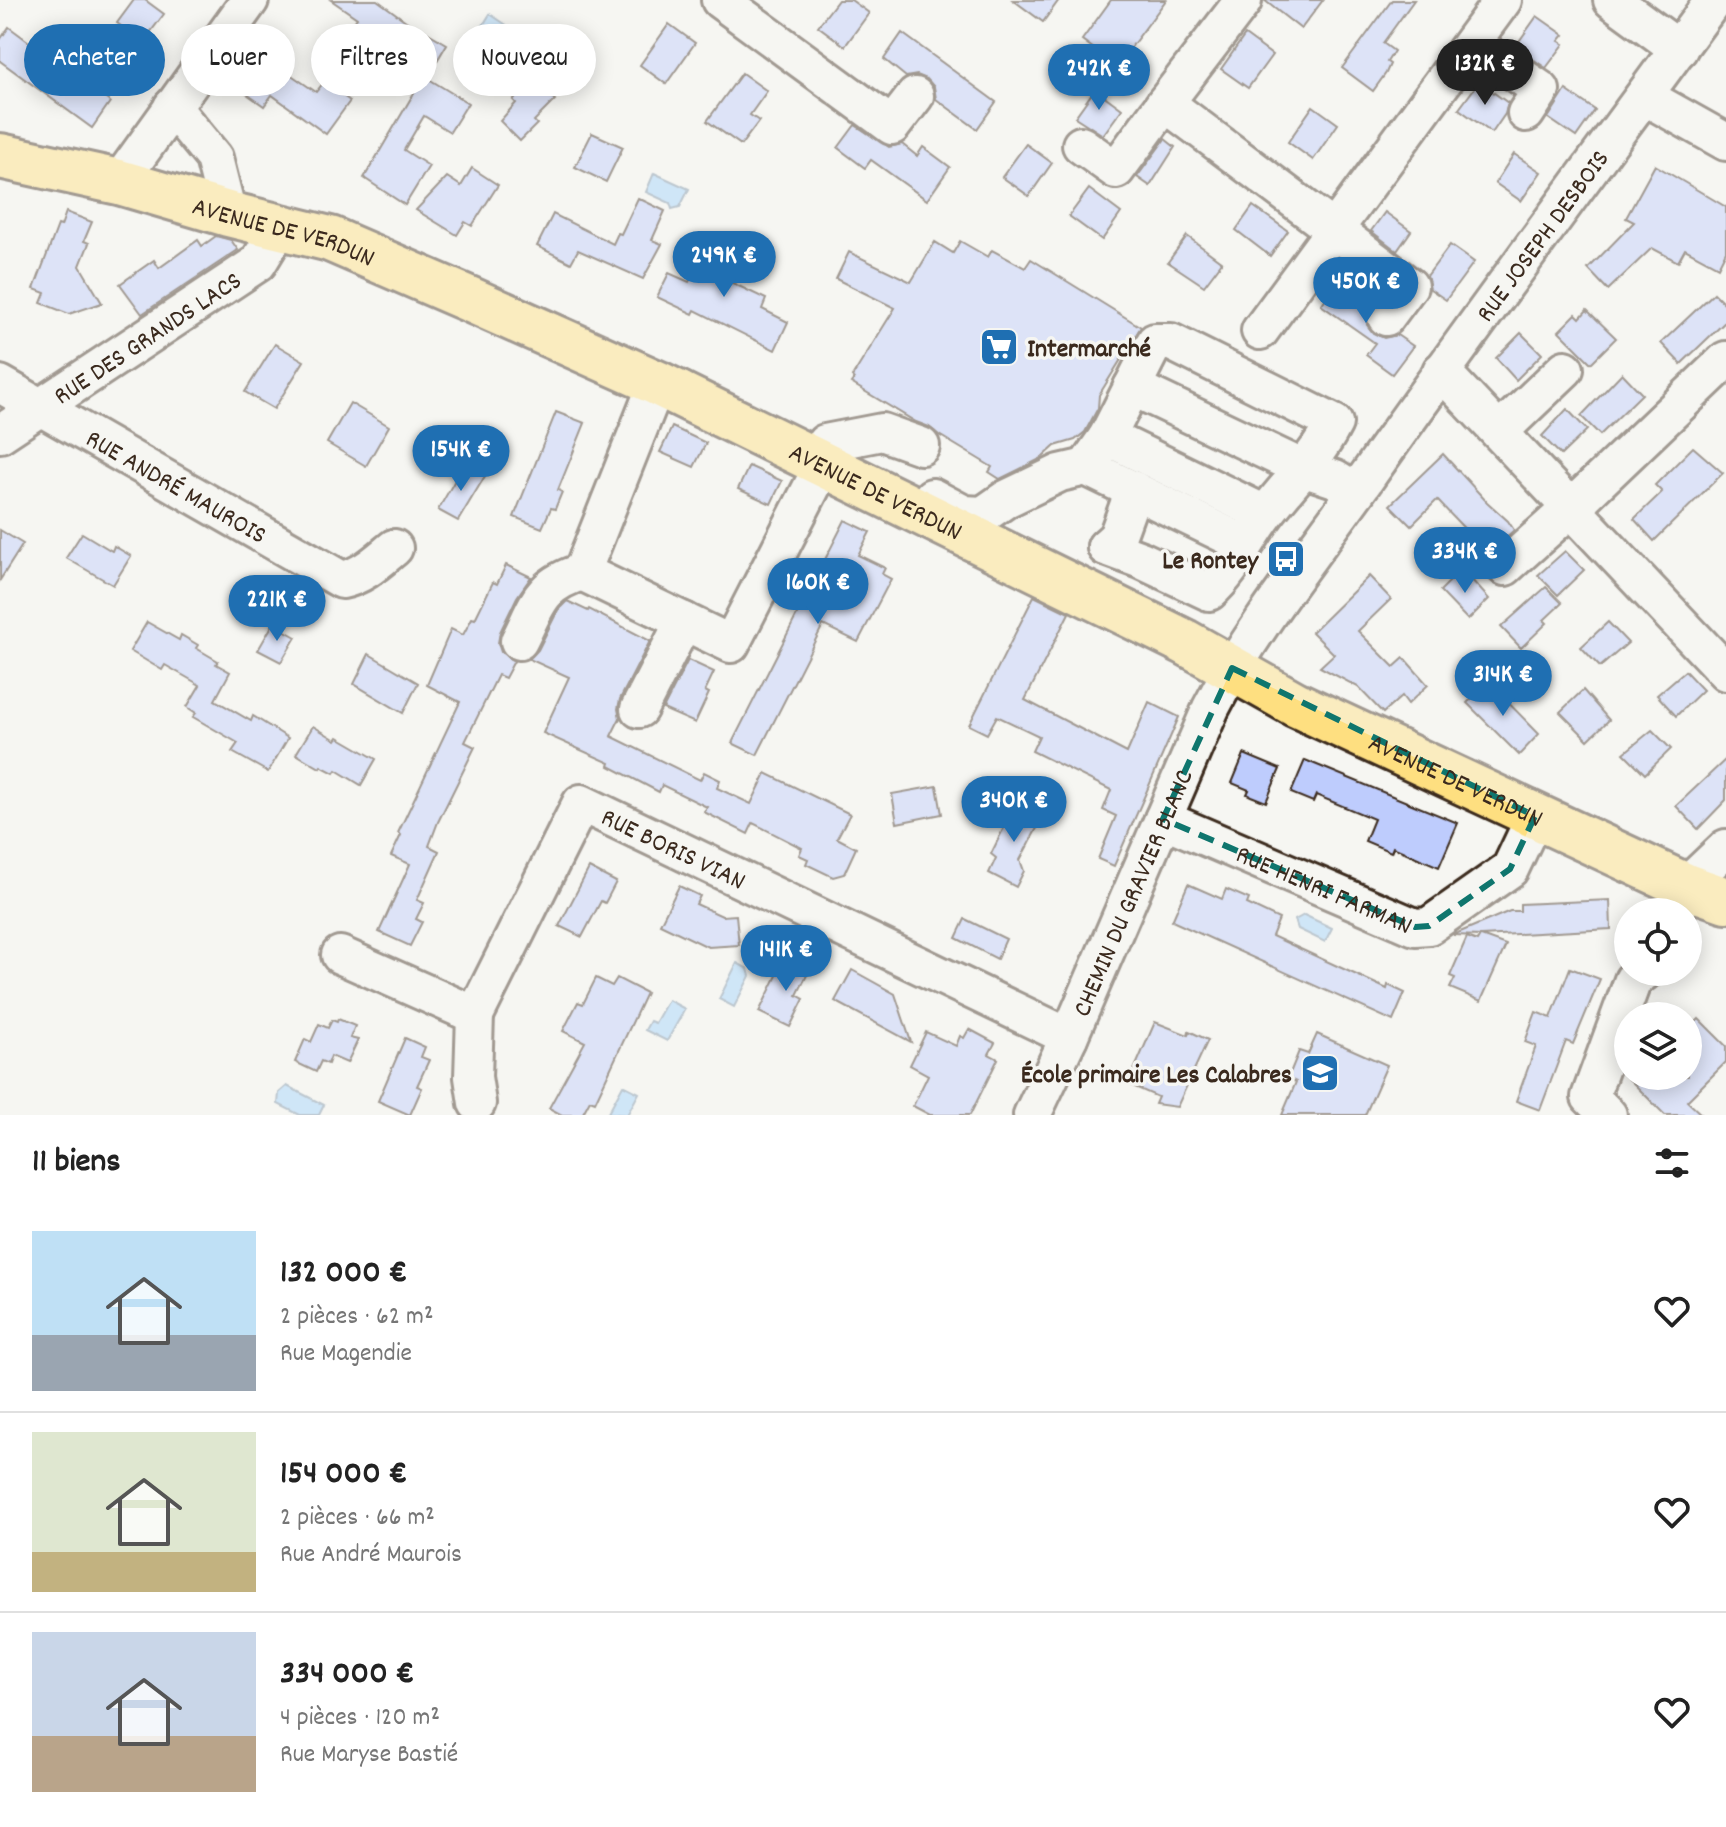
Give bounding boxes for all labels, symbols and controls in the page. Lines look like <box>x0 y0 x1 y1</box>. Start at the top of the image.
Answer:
chip: Acheter <box>24 24 165 96</box>
chip: Louer <box>181 24 295 96</box>
chip: Filtres <box>311 24 437 96</box>
chip: Nouveau <box>453 24 596 96</box>
pin: 132K € <box>1420 39 1550 107</box>
pin: 242K € <box>1034 44 1164 112</box>
text: 132K € <box>1454 46 1516 83</box>
text: 242K € <box>1066 51 1132 88</box>
street label: RUE JOSEPH DESBOIS <box>1469 143 1620 331</box>
street label: AVENUE DE VERDUN <box>187 190 380 278</box>
pin: 249K € <box>659 231 789 299</box>
text: 249K € <box>691 238 757 275</box>
pin: 450K € <box>1301 257 1431 325</box>
street label: RUE DES GRANDS LACS <box>47 264 250 415</box>
text: 450K € <box>1331 264 1401 301</box>
supermarket icon: Intermarché <box>978 326 1020 368</box>
place label: Intermarché <box>1027 332 1151 369</box>
street label: RUE ANDRÉ MAUROIS <box>78 422 273 555</box>
pin: 154K € <box>396 425 526 493</box>
text: 154K € <box>431 432 492 469</box>
street label: AVENUE DE VERDUN <box>782 436 968 552</box>
pin: 334K € <box>1400 527 1530 595</box>
text: 334K € <box>1432 534 1498 571</box>
bus stop icon: Le Rontey <box>1265 538 1307 580</box>
place label: Le Rontey <box>1162 544 1259 581</box>
pin: 160K € <box>753 558 883 626</box>
text: 160K € <box>785 565 851 602</box>
pin: 221K € <box>212 575 342 643</box>
text: 221K € <box>247 582 307 619</box>
pin: 314K € <box>1438 650 1568 718</box>
text: 314K € <box>1473 657 1533 694</box>
street label: AVENUE DE VERDUN <box>1361 726 1548 839</box>
street label: CHEMIN DU GRAVIER BLANC <box>1065 764 1204 1023</box>
pin: 340K € <box>949 776 1079 844</box>
text: 340K € <box>980 783 1048 820</box>
street label: RUE BORIS VIAN <box>594 800 751 901</box>
street label: RUE HENRI FARMAN <box>1229 837 1417 946</box>
map controls <box>1614 898 1702 1090</box>
button: locate <box>1614 898 1702 986</box>
pin: 141K € <box>721 925 851 993</box>
text: 141K € <box>759 932 813 969</box>
button: layers <box>1614 1002 1702 1090</box>
school or university icon: École primaire Les Calabres <box>1299 1052 1341 1094</box>
place label: École primaire Les Calabres <box>1021 1058 1292 1095</box>
text: 11 biens <box>32 1139 121 1188</box>
icon: filters <box>1650 1141 1694 1185</box>
text: 132 000 € <box>280 1250 408 1299</box>
icon: home <box>96 1263 192 1359</box>
icon: heart <box>1650 1289 1694 1333</box>
text: 2 pièces · 62 m² <box>280 1299 433 1336</box>
text: Rue Magendie <box>280 1336 412 1373</box>
text: 154 000 € <box>280 1451 407 1500</box>
icon: home <box>96 1464 192 1560</box>
icon: heart <box>1650 1490 1694 1534</box>
text: 2 pièces · 66 m² <box>280 1500 435 1537</box>
text: Rue André Maurois <box>280 1537 462 1574</box>
text: 334 000 € <box>280 1651 414 1700</box>
icon: home <box>96 1664 192 1760</box>
icon: heart <box>1650 1690 1694 1734</box>
text: 4 pièces · 120 m² <box>280 1700 440 1737</box>
text: Rue Maryse Bastié <box>280 1737 458 1774</box>

